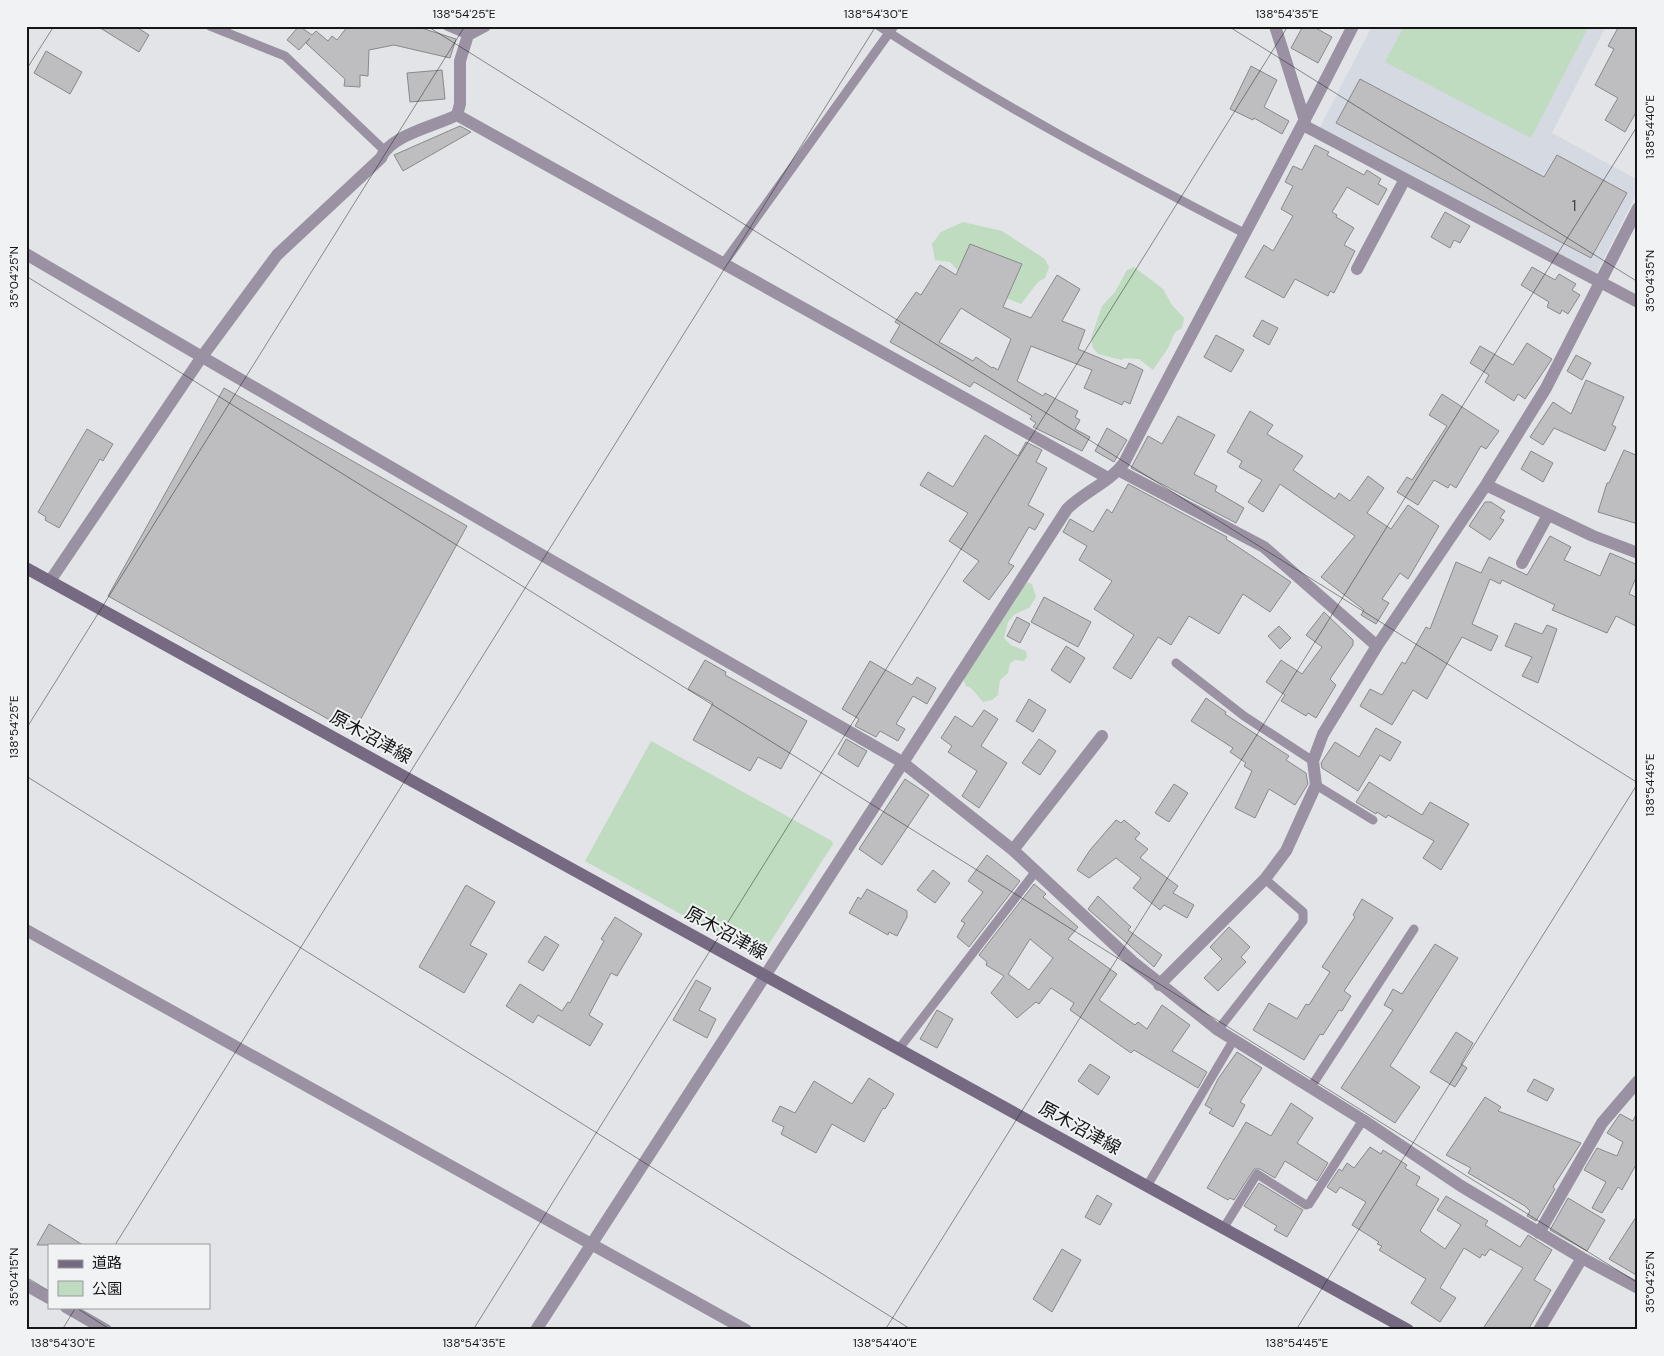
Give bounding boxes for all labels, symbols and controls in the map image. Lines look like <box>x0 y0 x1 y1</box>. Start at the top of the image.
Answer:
text: 138°54'25"E <box>432 6 496 22</box>
text: 138°54'30"E <box>844 6 908 22</box>
text: 138°54'35"E <box>1255 6 1319 22</box>
text: 138°54'40"E <box>1642 95 1658 159</box>
house number: 1 <box>1572 196 1576 216</box>
text: 35°04'25"N <box>6 246 22 308</box>
text: 35°04'35"N <box>1642 250 1658 312</box>
text: 138°54'25"E <box>6 695 22 759</box>
street label: 原木沼津線 <box>326 705 416 769</box>
text: 138°54'45"E <box>1642 753 1658 816</box>
street label: 原木沼津線 <box>681 901 771 965</box>
street label: 原木沼津線 <box>1035 1096 1125 1160</box>
legend <box>48 1244 210 1308</box>
text: 35°04'15"N <box>6 1248 22 1306</box>
text: 35°04'25"N <box>1642 1251 1658 1313</box>
text: 道路 <box>92 1253 122 1273</box>
text: 公園 <box>92 1279 122 1299</box>
text: 138°54'30"E <box>31 1335 95 1351</box>
text: 138°54'35"E <box>442 1335 506 1351</box>
text: 138°54'40"E <box>853 1335 917 1351</box>
text: 138°54'45"E <box>1266 1335 1329 1351</box>

